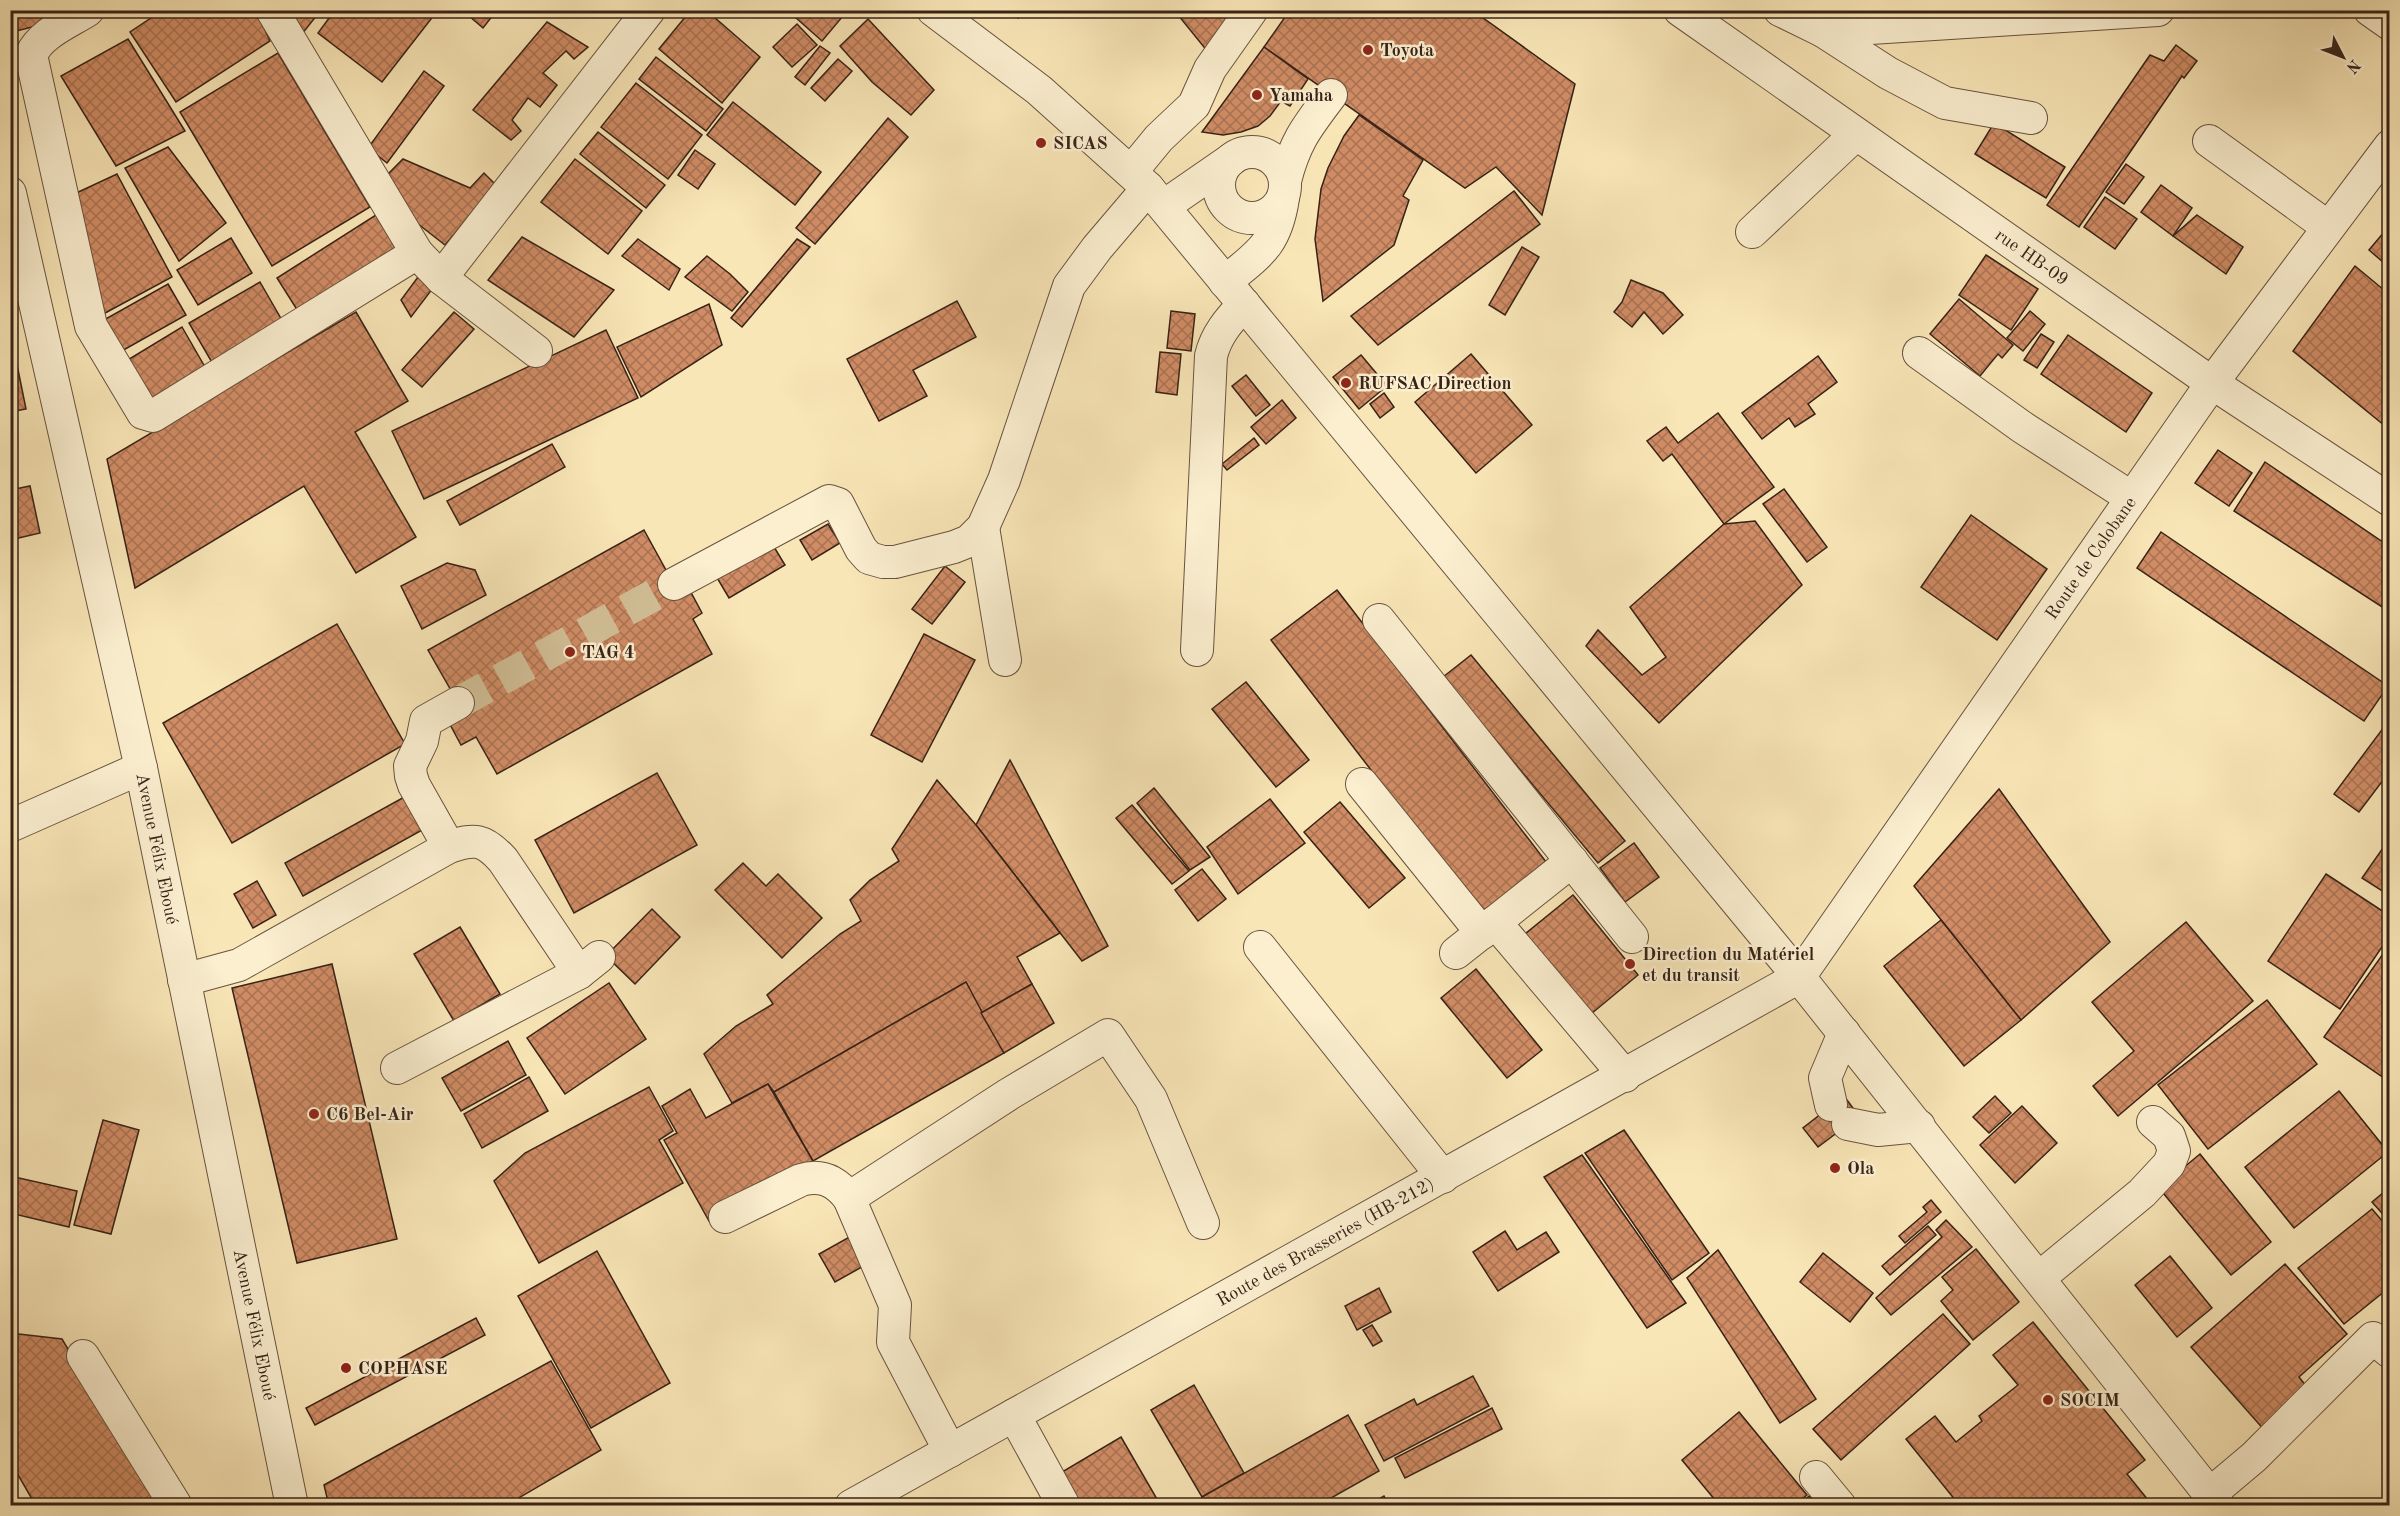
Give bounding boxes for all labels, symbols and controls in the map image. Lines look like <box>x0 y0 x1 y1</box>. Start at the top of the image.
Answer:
north arrow <box>2313 27 2373 87</box>
place label: Toyota <box>1380 42 1434 60</box>
marker: Toyota <box>1361 43 1375 57</box>
text: N <box>2342 56 2363 76</box>
place label: Yamaha <box>1269 87 1333 105</box>
marker: Yamaha <box>1250 88 1264 102</box>
place label: SICAS <box>1053 135 1108 153</box>
marker: SICAS <box>1034 136 1048 150</box>
street label: rue HB-09 <box>1992 226 2071 289</box>
place label: RUFSAC Direction <box>1358 375 1512 393</box>
marker: RUFSAC Direction <box>1339 376 1353 390</box>
street label: Route de Colobane <box>2042 494 2140 623</box>
place label: TAG 4 <box>582 644 634 662</box>
marker: TAG 4 <box>563 645 577 659</box>
street label: Avenue Félix Eboué <box>132 772 181 926</box>
place label: Direction du Matériel et du transit <box>1642 946 1815 985</box>
marker: Direction du Matériel et du transit <box>1623 957 1637 971</box>
place label: C6 Bel-Air <box>326 1106 414 1124</box>
marker: C6 Bel-Air <box>307 1107 321 1121</box>
place label: Ola <box>1847 1160 1875 1178</box>
marker: Ola <box>1828 1161 1842 1175</box>
street label: Route des Brasseries (HB-212) <box>1214 1174 1437 1310</box>
street label: Avenue Félix Eboué <box>230 1248 278 1402</box>
place label: COPHASE <box>358 1360 447 1378</box>
marker: COPHASE <box>339 1361 353 1375</box>
place label: SOCIM <box>2060 1392 2120 1410</box>
marker: SOCIM <box>2041 1393 2055 1407</box>

